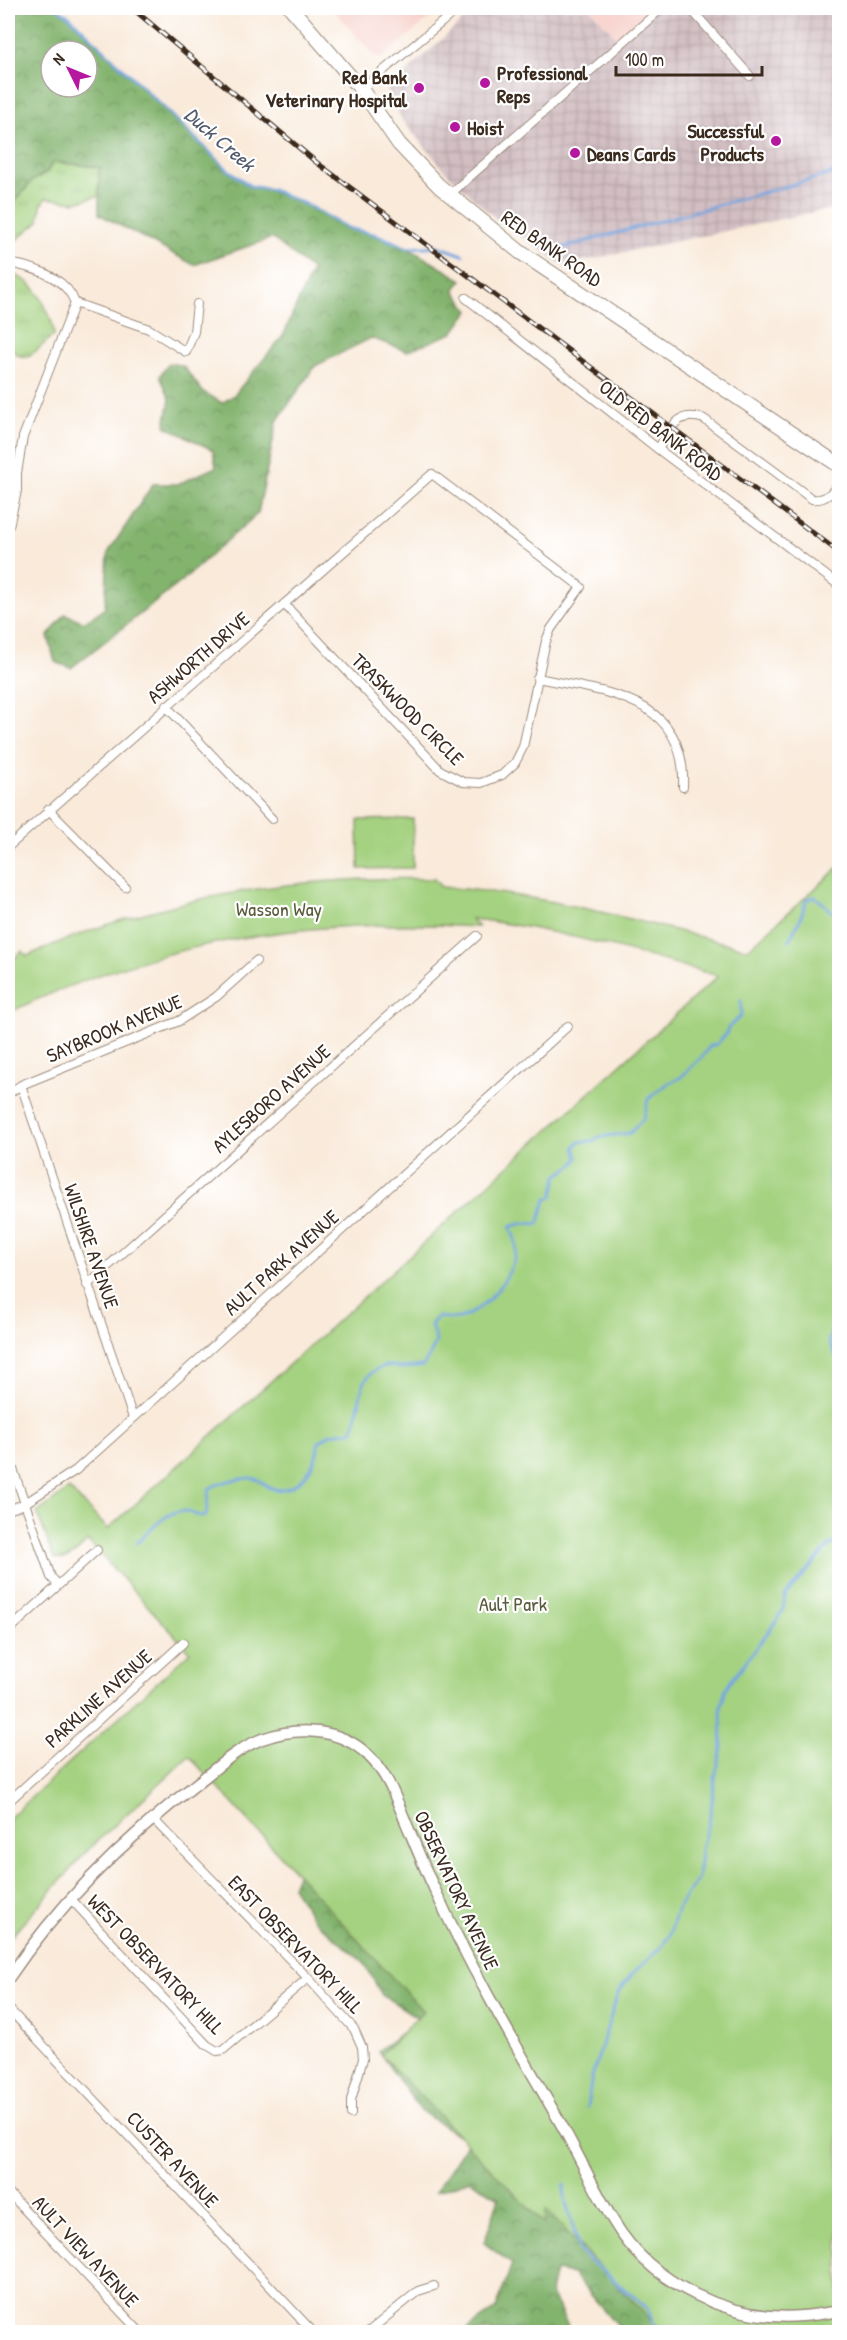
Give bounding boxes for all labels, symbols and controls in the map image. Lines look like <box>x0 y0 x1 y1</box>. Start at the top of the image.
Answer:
north arrow <box>39 39 99 99</box>
scale bar <box>616 39 762 77</box>
text: 100 m <box>625 47 664 72</box>
text: N <box>47 48 69 69</box>
place label: Professional Reps <box>497 59 588 110</box>
place label: Red Bank Veterinary Hospital <box>265 63 408 114</box>
marker: Professional Reps <box>478 76 492 90</box>
marker: Red Bank Veterinary Hospital <box>412 81 426 95</box>
water label: Duck Creek <box>178 100 263 179</box>
place label: Hoist <box>467 114 505 141</box>
place label: Successful Products <box>687 117 765 167</box>
marker: Hoist <box>448 120 462 134</box>
marker: Successful Products <box>769 134 783 148</box>
place label: Deans Cards <box>587 140 676 167</box>
marker: Deans Cards <box>568 146 582 160</box>
street label: RED BANK ROAD <box>496 203 608 293</box>
street label: OLD RED BANK ROAD <box>594 373 729 487</box>
street label: ASHWORTH DRIVE <box>141 605 255 709</box>
street label: TRASKWOOD CIRCLE <box>346 647 470 771</box>
park label: Wasson Way <box>236 895 322 922</box>
street label: SAYBROOK AVENUE <box>42 987 186 1069</box>
street label: AYLESBORO AVENUE <box>206 1038 336 1158</box>
street label: WILSHIRE AVENUE <box>58 1180 126 1312</box>
street label: AULT PARK AVENUE <box>218 1203 344 1321</box>
park label: Ault Park <box>479 1590 547 1617</box>
street label: PARKLINE AVENUE <box>39 1643 157 1753</box>
street label: OBSERVATORY AVENUE <box>408 1806 506 1974</box>
street label: EAST OBSERVATORY HILL <box>223 1869 369 2019</box>
street label: WEST OBSERVATORY HILL <box>82 1888 230 2040</box>
street label: CUSTER AVENUE <box>121 2105 225 2213</box>
street label: AULT VIEW AVENUE <box>27 2189 145 2313</box>

